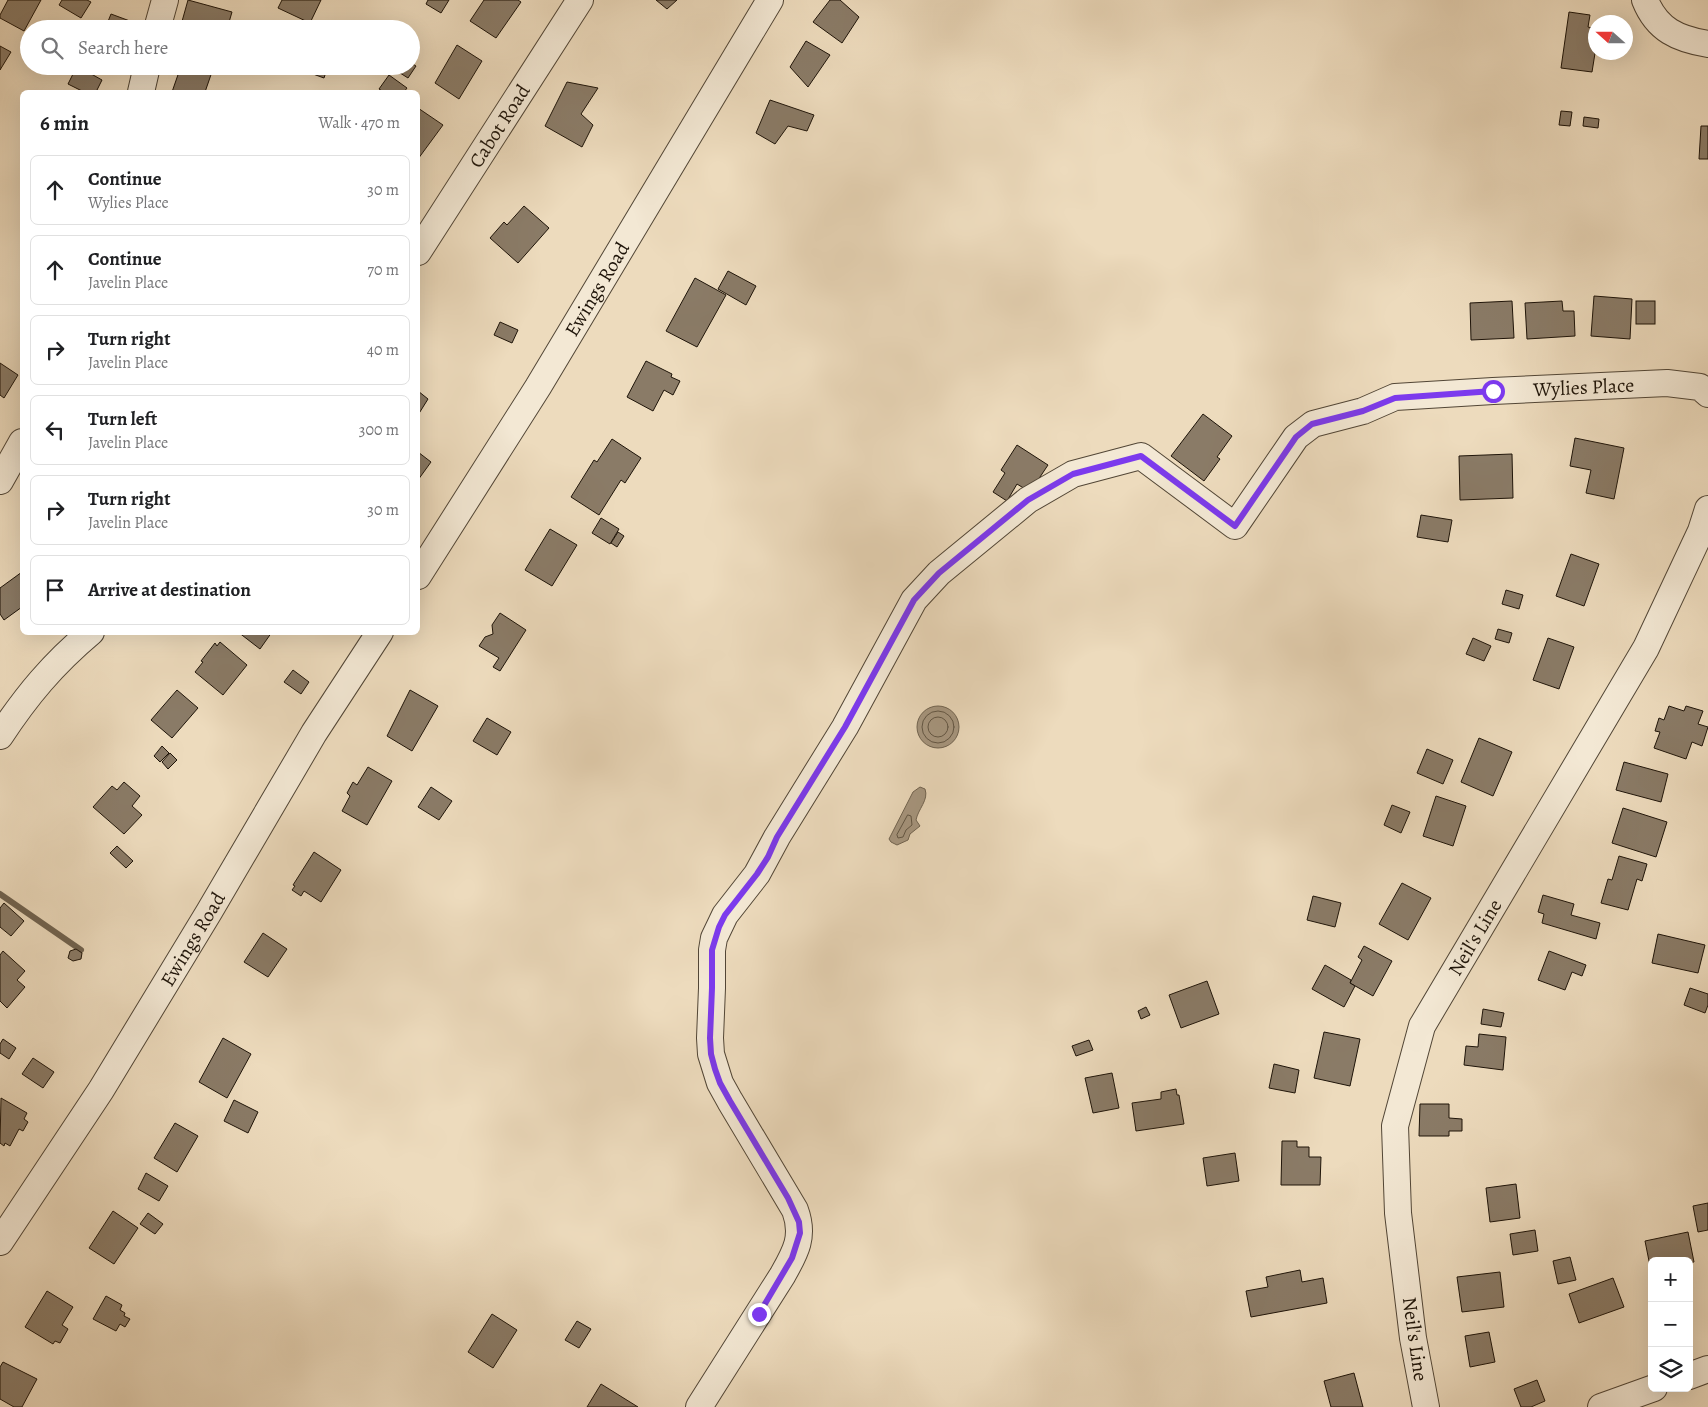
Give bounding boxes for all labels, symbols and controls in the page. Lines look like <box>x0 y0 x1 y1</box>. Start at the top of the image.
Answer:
north arrow <box>1588 15 1633 60</box>
search box <box>20 20 420 75</box>
icon: search <box>38 34 66 62</box>
text: Search here <box>78 35 168 61</box>
street label: Cabot Road <box>462 79 536 173</box>
text: 6 min <box>40 109 89 137</box>
text: Walk · 470 m <box>319 112 400 134</box>
text: Continue <box>88 166 162 192</box>
icon: ahead <box>41 176 69 204</box>
text: 30 m <box>367 179 399 201</box>
text: Wylies Place <box>88 192 169 214</box>
street label: Ewings Road <box>558 237 636 341</box>
text: Continue <box>88 246 162 272</box>
icon: ahead <box>41 256 69 284</box>
text: 70 m <box>367 259 399 281</box>
text: Javelin Place <box>88 272 168 294</box>
text: Turn right <box>88 326 170 352</box>
icon: right <box>41 336 69 364</box>
text: 40 m <box>367 339 399 361</box>
text: Javelin Place <box>88 352 168 374</box>
street label: Wylies Place <box>1532 371 1635 403</box>
route start <box>1482 380 1505 403</box>
text: Turn left <box>88 406 157 432</box>
icon: left <box>41 416 69 444</box>
text: 300 m <box>359 419 399 441</box>
text: Javelin Place <box>88 432 168 454</box>
text: Turn right <box>88 486 170 512</box>
icon: right <box>41 496 69 524</box>
text: 30 m <box>367 499 399 521</box>
text: Javelin Place <box>88 512 168 534</box>
icon: arrive <box>41 576 69 604</box>
text: Arrive at destination <box>88 577 251 603</box>
street label: Ewings Road <box>154 887 231 991</box>
street label: Neil's Line <box>1441 894 1508 981</box>
map controls <box>1648 1257 1693 1392</box>
button: + <box>1648 1257 1693 1302</box>
street label: Neil's Line <box>1396 1295 1434 1383</box>
button: − <box>1648 1302 1693 1347</box>
route end <box>748 1303 771 1326</box>
button: layers <box>1648 1347 1693 1392</box>

